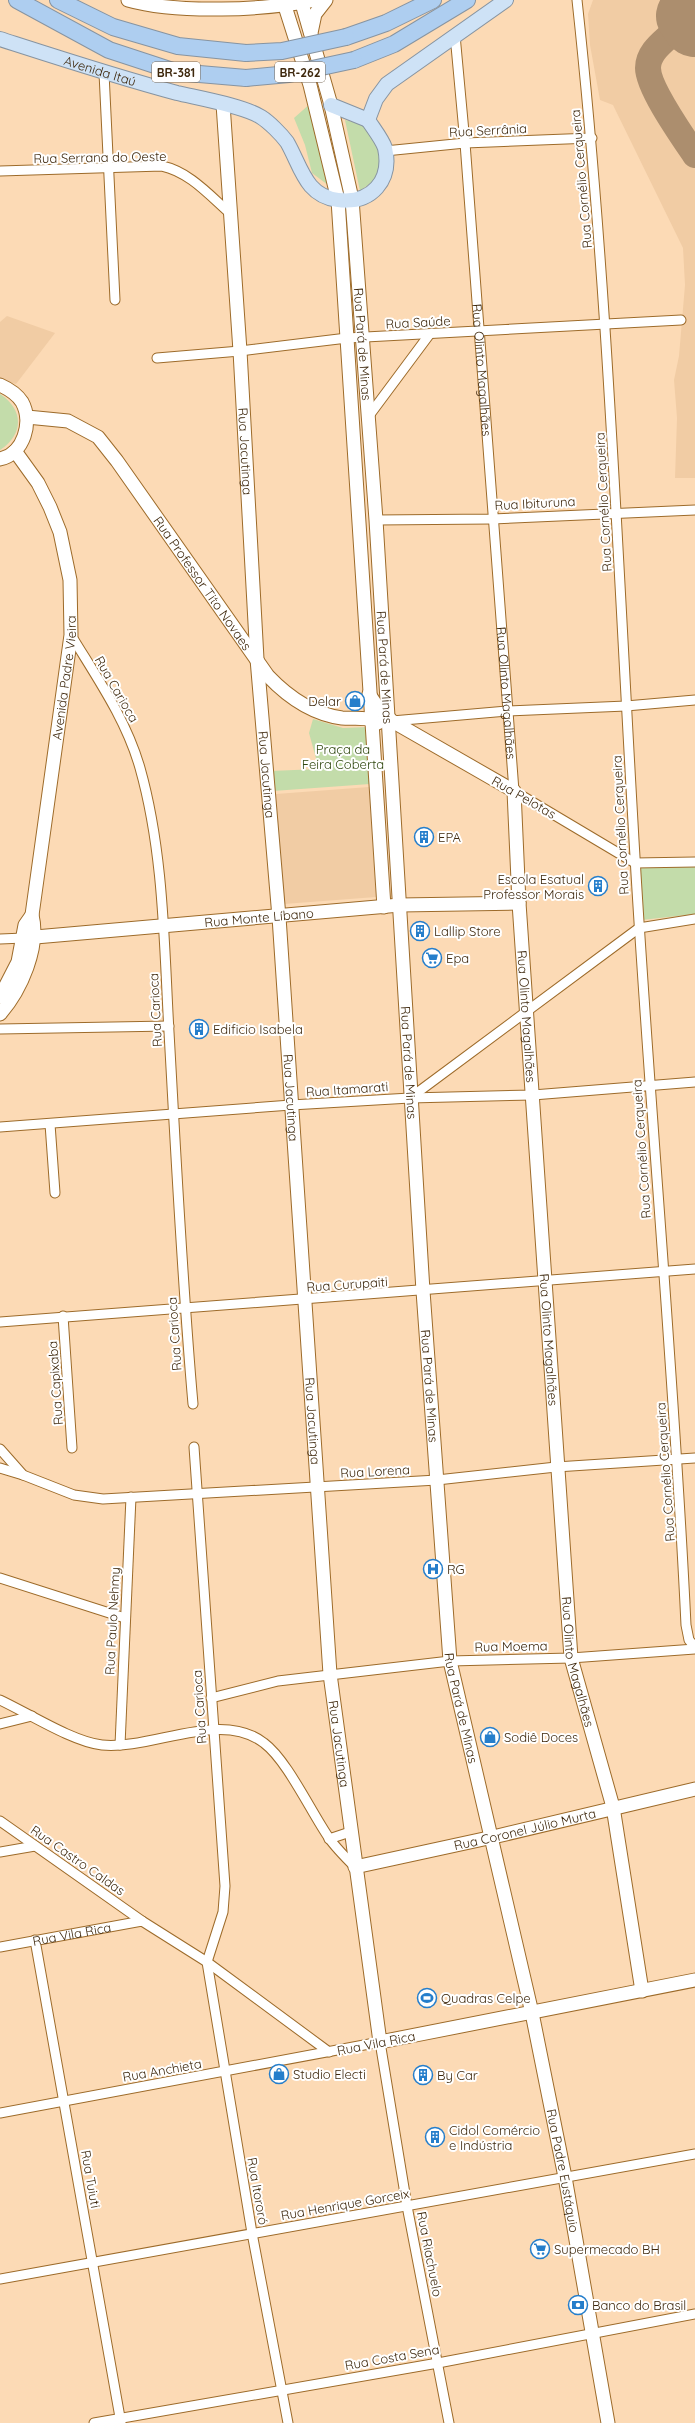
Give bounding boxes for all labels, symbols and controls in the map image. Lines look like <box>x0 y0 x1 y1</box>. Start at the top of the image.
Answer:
street label: Avenida Itaú <box>62 52 138 89</box>
road number: BR-381 <box>152 62 200 82</box>
road number: BR-262 <box>275 62 325 82</box>
street label: Rua Cornélio Cerqueira <box>567 109 595 249</box>
street label: Rua Serrânia <box>449 120 527 140</box>
street label: Rua Serrana do Oeste <box>33 148 167 166</box>
street label: Rua Pará de Minas <box>351 287 375 401</box>
street label: Rua Olinto Magalhães <box>469 303 495 437</box>
street label: Rua Saúde <box>385 312 451 332</box>
street label: Rua Jacutinga <box>235 407 256 495</box>
street label: Rua Cornélio Cerqueira <box>591 432 615 572</box>
street label: Rua Ibituruna <box>494 493 576 513</box>
street label: Rua Professor Tito Novaes <box>150 513 255 653</box>
street label: Rua Pará de Minas <box>374 610 396 724</box>
street label: Avenida Padre Vieira <box>48 615 79 741</box>
street label: Rua Olinto Magalhães <box>494 626 520 760</box>
street label: Rua Carioca <box>92 653 142 725</box>
shop icon: Delar <box>344 690 366 712</box>
place label: Delar <box>308 693 341 709</box>
street label: Rua Jacutinga <box>255 730 279 819</box>
park label: Praça da Feira Coberta <box>302 741 384 772</box>
street label: Rua Cornélio Cerqueira <box>608 755 632 895</box>
street label: Rua Pelotas <box>489 772 559 822</box>
building icon: EPA <box>413 826 435 848</box>
place label: EPA <box>438 829 462 845</box>
place label: Escola Esatual Professor Morais <box>483 871 584 902</box>
building icon: Escola Esatual Professor Morais <box>587 875 609 897</box>
street label: Rua Monte Líbano <box>204 905 315 930</box>
building icon: Lallip Store <box>409 920 431 942</box>
place label: Lallip Store <box>434 923 501 939</box>
supermarket icon: Epa <box>421 947 443 969</box>
place label: Epa <box>446 950 469 966</box>
street label: Rua Olinto Magalhães <box>514 950 539 1083</box>
street label: Rua Carioca <box>145 973 165 1047</box>
street label: Rua Pará de Minas <box>398 1006 421 1120</box>
building icon: Edificio Isabela <box>188 1018 210 1040</box>
place label: Edificio Isabela <box>213 1021 303 1037</box>
street label: Rua Jacutinga <box>280 1053 302 1142</box>
street label: Rua Itamarati <box>305 1078 389 1100</box>
street label: Rua Cornélio Cerqueira <box>628 1079 654 1219</box>
street label: Rua Curupaiti <box>306 1273 388 1295</box>
street label: Rua Olinto Magalhães <box>537 1273 562 1406</box>
street label: Rua Carioca <box>163 1297 185 1371</box>
street label: Rua Pará de Minas <box>418 1329 442 1443</box>
street label: Rua Capixaba <box>44 1340 66 1426</box>
street label: Rua Jacutinga <box>302 1377 324 1465</box>
street label: Rua Cornélio Cerqueira <box>652 1402 678 1542</box>
street label: Rua Lorena <box>340 1461 410 1481</box>
hospital icon: RG <box>422 1558 444 1580</box>
place label: RG <box>447 1561 465 1577</box>
street label: Rua Paulo Nehmy <box>101 1567 123 1675</box>
street label: Rua Olinto Magalhães <box>559 1596 598 1729</box>
street label: Rua Moema <box>474 1637 548 1655</box>
street label: Rua Pará de Minas <box>441 1652 482 1765</box>
street label: Rua Carioca <box>188 1670 210 1744</box>
street label: Rua Jacutinga <box>326 1699 353 1788</box>
shop icon: Sodiê Doces <box>479 1726 501 1748</box>
place label: Sodiê Doces <box>504 1729 578 1745</box>
street label: Rua Coronel Júlio Murta <box>452 1805 597 1853</box>
street label: Rua Castro Caldas <box>28 1821 128 1899</box>
street label: Rua Vila Rica <box>31 1919 112 1949</box>
sports icon: Quadras Celpe <box>416 1987 438 2009</box>
place label: Quadras Celpe <box>441 1990 531 2006</box>
street label: Rua Vila Rica <box>336 2028 416 2058</box>
street label: Rua Anchieta <box>121 2055 203 2085</box>
shop icon: Studio Electi <box>268 2063 290 2085</box>
building icon: By Car <box>412 2064 434 2086</box>
place label: Studio Electi <box>293 2066 366 2082</box>
place label: By Car <box>437 2067 478 2083</box>
street label: Rua Padre Eustáquio <box>543 2107 583 2234</box>
place label: Cidol Comércio e Indústria <box>449 2122 540 2153</box>
building icon: Cidol Comércio e Indústria <box>424 2126 446 2148</box>
street label: Rua Tuiuti <box>78 2149 104 2209</box>
street label: Rua Itororó <box>244 2156 272 2226</box>
street label: Rua Henrique Gorceix <box>279 2185 411 2223</box>
street label: Rua Riachuelo <box>414 2210 446 2298</box>
supermarket icon: Supermecado BH <box>529 2238 551 2260</box>
place label: Supermecado BH <box>554 2241 660 2257</box>
bank icon: Banco do Brasil <box>567 2294 589 2316</box>
place label: Banco do Brasil <box>592 2297 686 2313</box>
street label: Rua Costa Sena <box>343 2341 441 2373</box>

